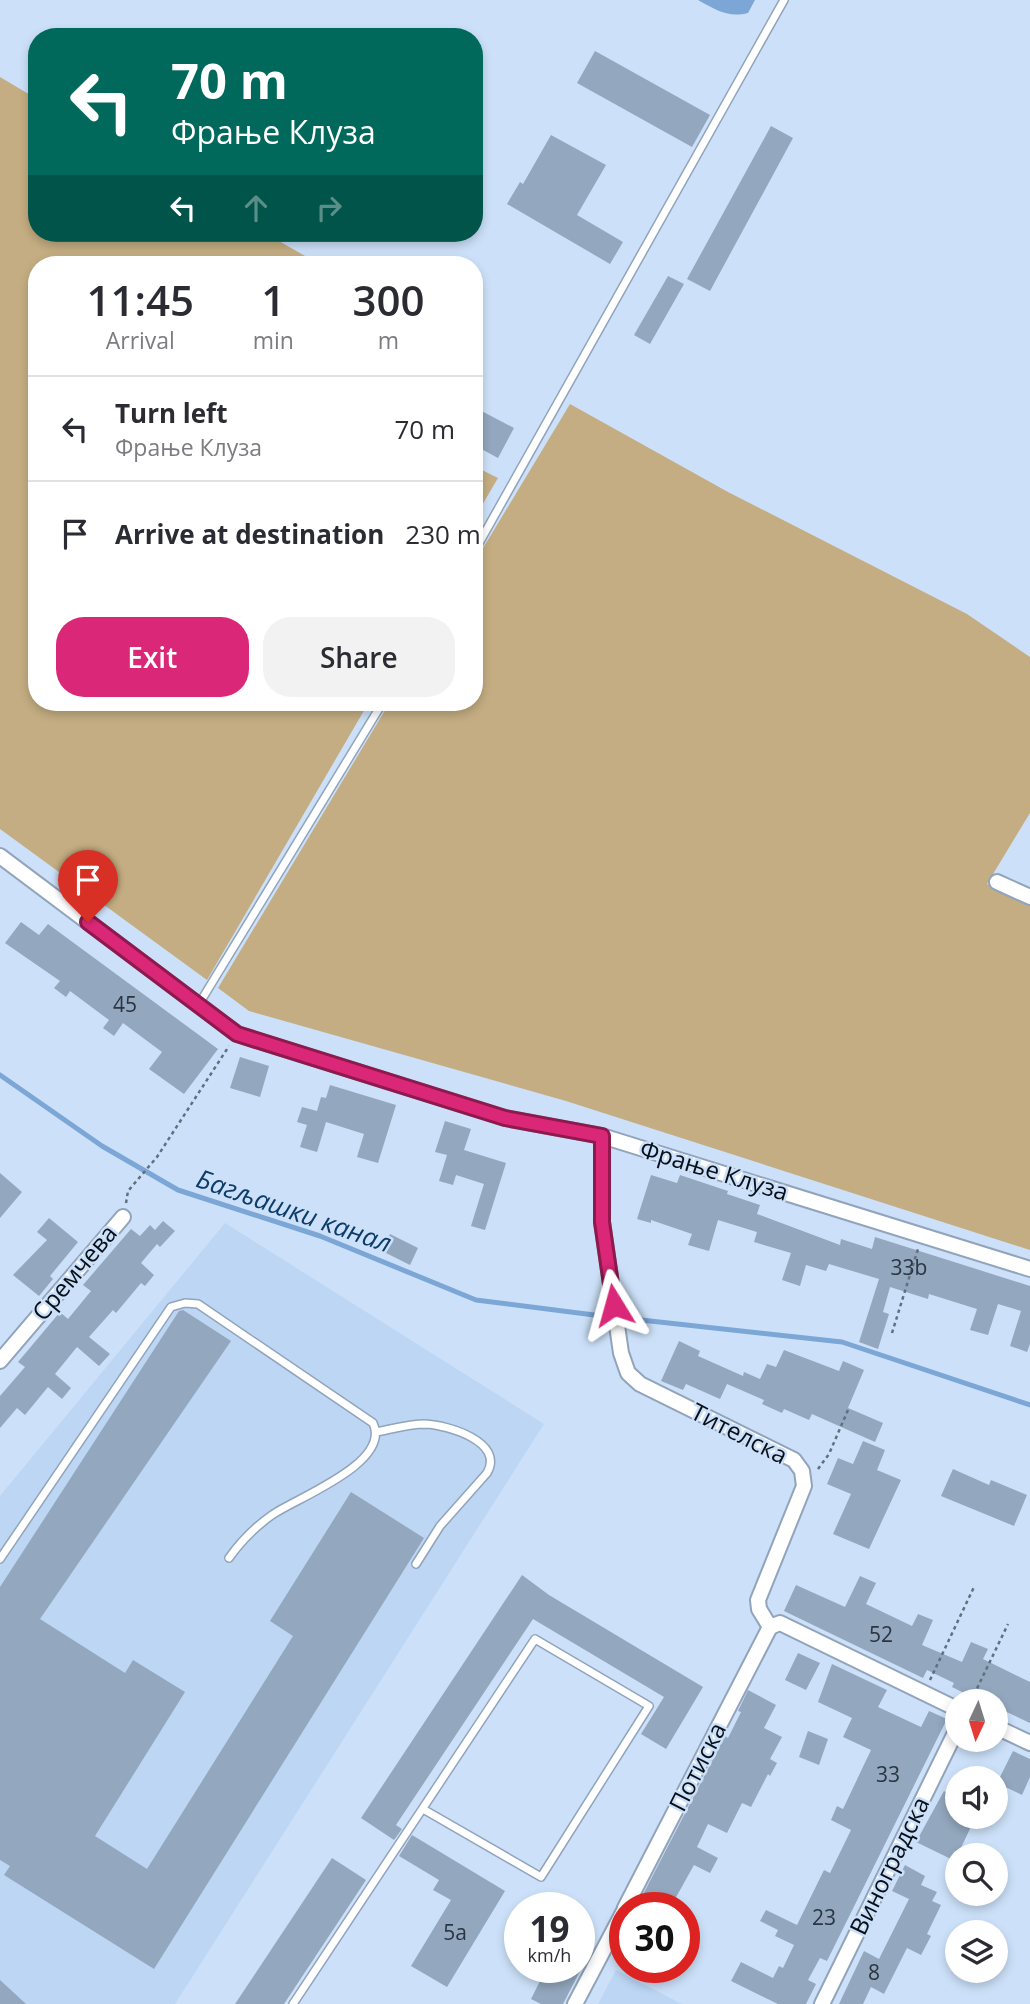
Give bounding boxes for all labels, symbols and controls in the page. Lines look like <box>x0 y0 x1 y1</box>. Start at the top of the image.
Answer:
text: 70 m <box>171 47 288 113</box>
icon: left <box>56 56 147 147</box>
text: Фрање Клуза <box>171 110 376 153</box>
icon: left <box>164 189 202 227</box>
icon: ahead <box>237 189 275 227</box>
icon: right <box>310 189 348 227</box>
text: 11:45 <box>87 271 194 328</box>
text: 1 <box>261 271 285 328</box>
text: 300 <box>352 271 424 328</box>
text: Arrival <box>106 324 175 356</box>
text: min <box>253 324 294 356</box>
text: m <box>378 324 399 356</box>
text: Turn left <box>115 395 227 431</box>
icon: left <box>56 410 94 448</box>
text: 70 m <box>394 411 455 447</box>
text: Фрање Клуза <box>115 431 262 463</box>
icon: arrive <box>56 515 94 553</box>
text: Arrive at destination <box>115 516 384 552</box>
text: 230 m <box>405 516 481 552</box>
button: Exit <box>56 617 249 697</box>
button: Share <box>263 617 455 697</box>
pin <box>58 850 118 922</box>
icon: arrive <box>69 861 107 899</box>
house number: 45 <box>113 990 137 1018</box>
street label: Фрање Клуза <box>636 1131 793 1208</box>
water label: Багљашки канал <box>192 1160 397 1260</box>
street label: Сремчева <box>24 1217 124 1327</box>
house number: 33b <box>891 1253 927 1281</box>
position arrow <box>577 1268 651 1342</box>
street label: Тителска <box>686 1394 794 1471</box>
house number: 52 <box>869 1620 893 1648</box>
north arrow <box>945 1689 1008 1752</box>
map controls <box>945 1689 1008 1983</box>
street label: Потиска <box>660 1716 733 1816</box>
house number: 33 <box>876 1760 900 1788</box>
button: sound <box>945 1766 1008 1829</box>
street label: Виноградска <box>841 1791 936 1940</box>
button: search <box>945 1843 1008 1906</box>
speed limit sign: 30 <box>609 1892 700 1983</box>
house number: 23 <box>812 1903 836 1931</box>
text: 19 <box>529 1905 570 1952</box>
house number: 5a <box>443 1918 467 1946</box>
button: layers <box>945 1920 1008 1983</box>
text: km/h <box>528 1943 571 1967</box>
house number: 8 <box>868 1958 880 1986</box>

